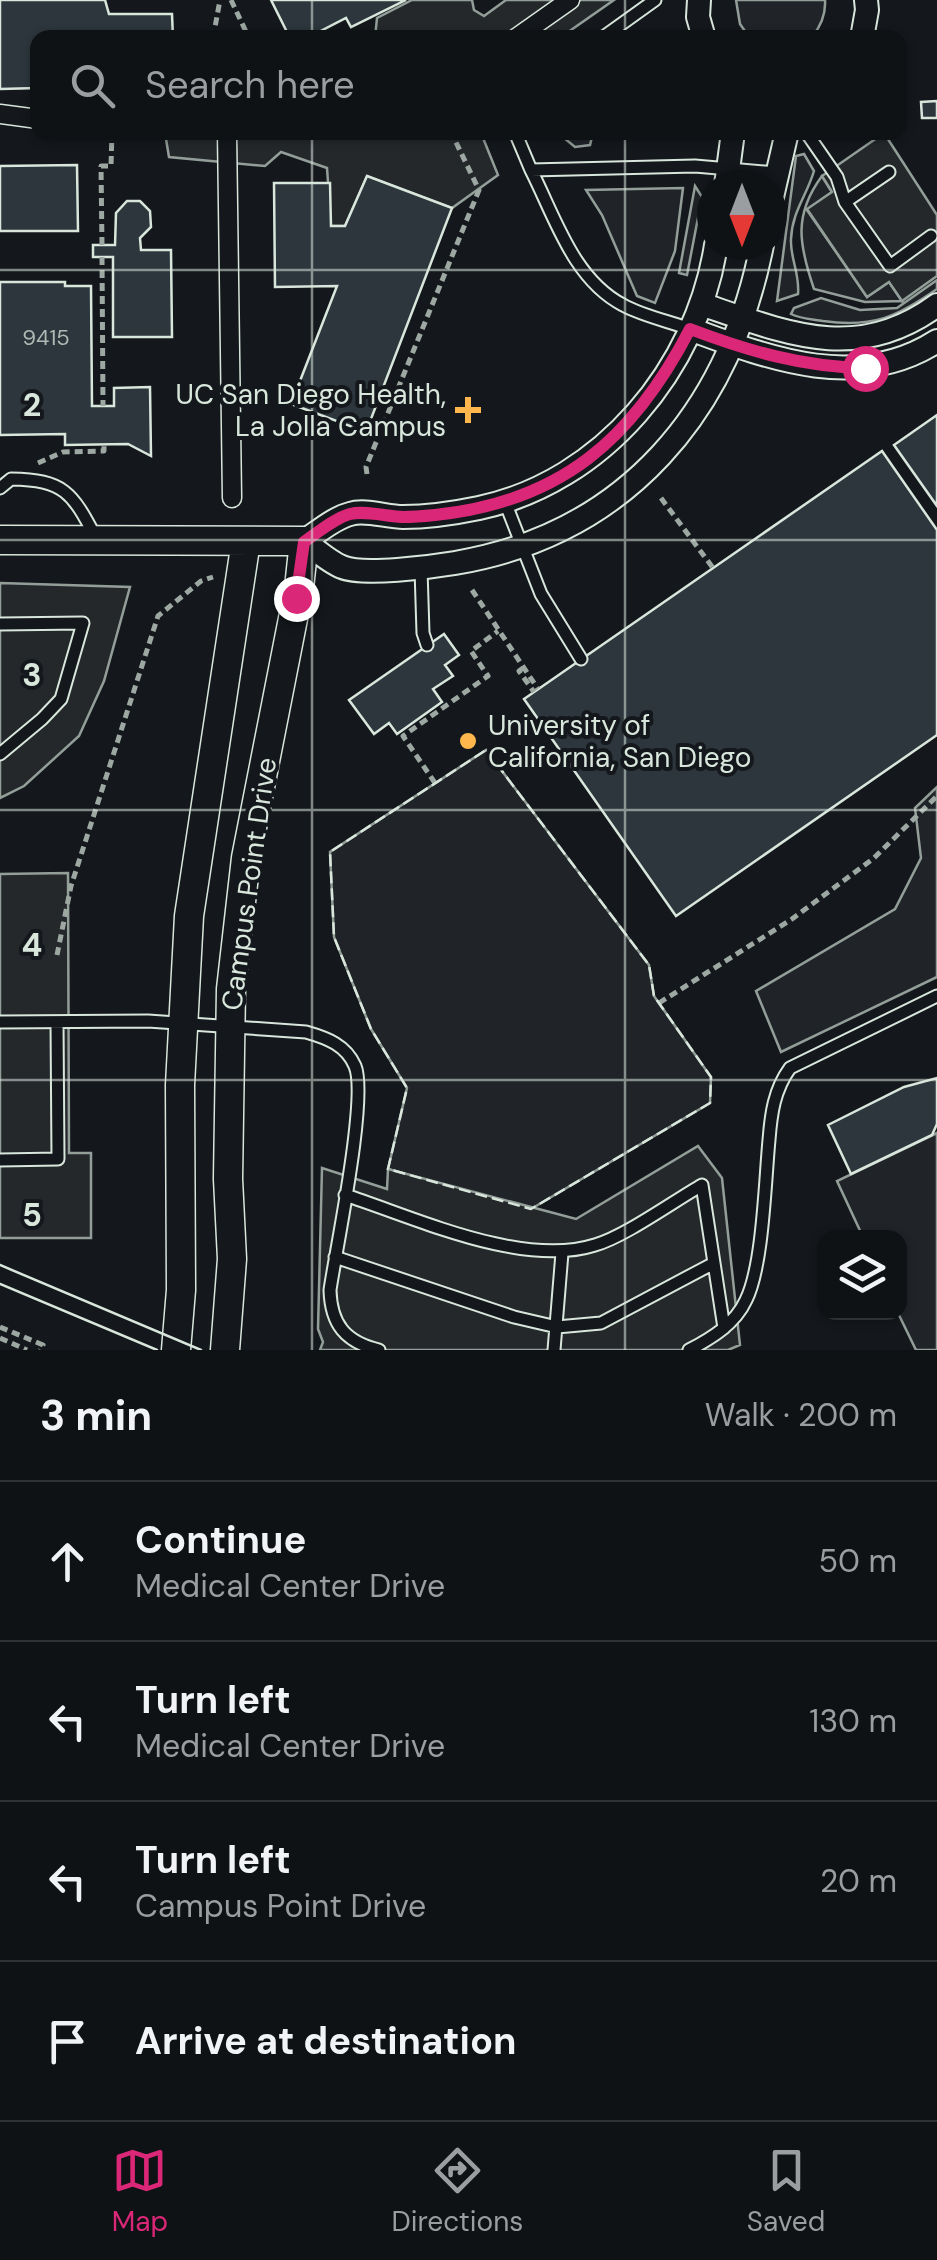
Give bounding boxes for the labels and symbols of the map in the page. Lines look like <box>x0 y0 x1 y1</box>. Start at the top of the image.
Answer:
north arrow <box>697 170 787 260</box>
house number: 9415 <box>22 323 70 352</box>
route start <box>843 346 889 392</box>
place label: UC San Diego Health, La Jolla Campus <box>176 376 446 445</box>
text: 2 <box>23 384 41 426</box>
marker: UC San Diego Health, La Jolla Campus <box>455 397 481 423</box>
route end <box>274 576 320 622</box>
text: 3 <box>22 654 42 696</box>
place label: University of California, San Diego <box>488 707 751 776</box>
marker: University of California, San Diego <box>457 730 479 752</box>
street label: Campus Point Drive <box>213 755 285 1013</box>
text: 4 <box>22 924 42 966</box>
text: 5 <box>22 1194 42 1236</box>

